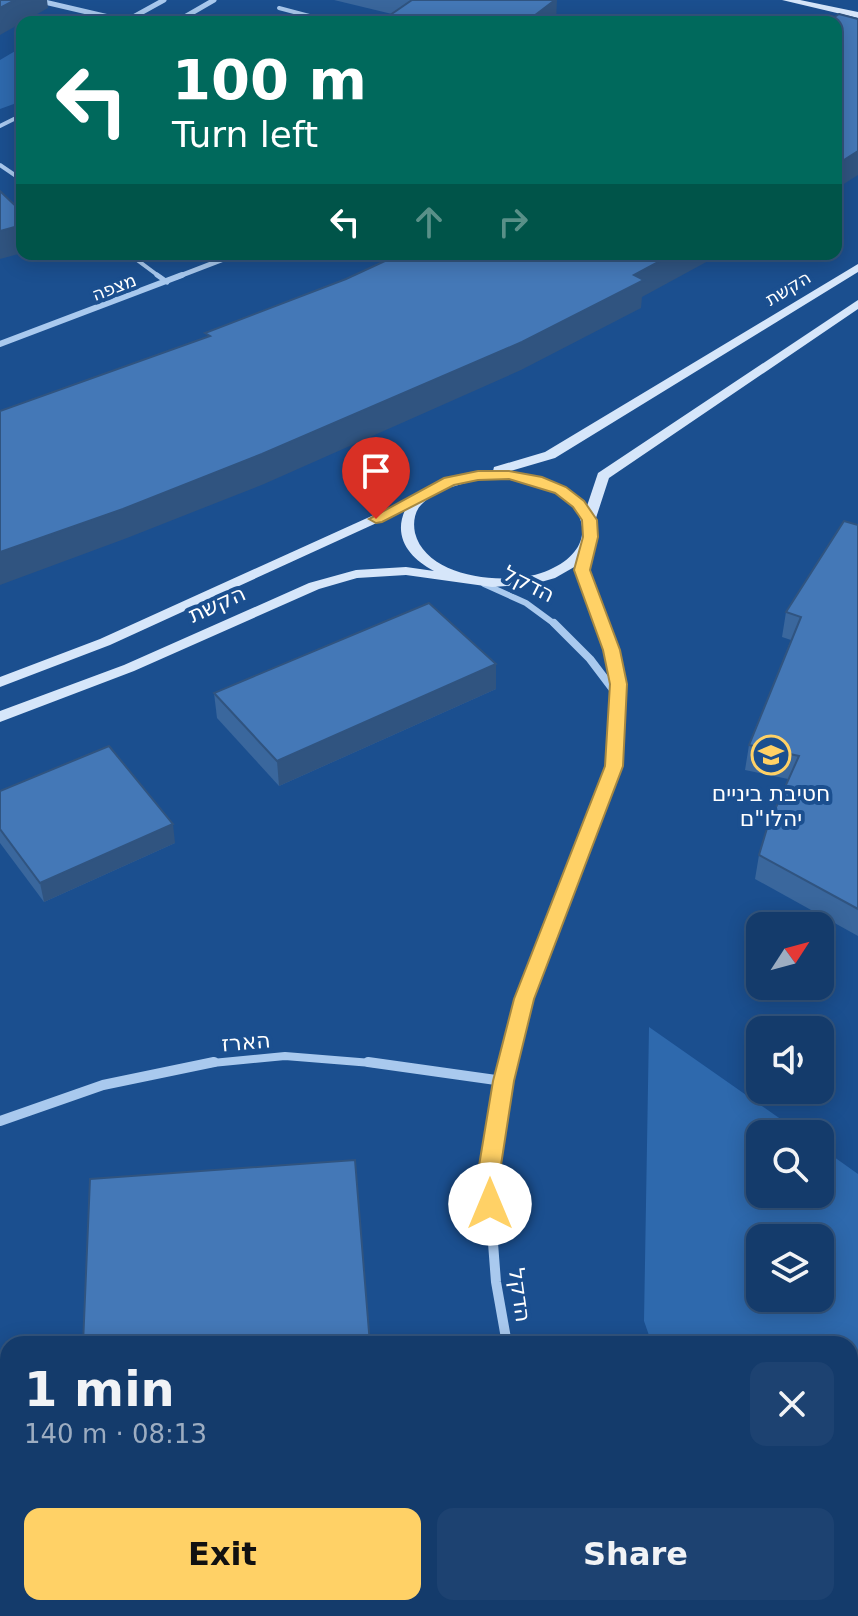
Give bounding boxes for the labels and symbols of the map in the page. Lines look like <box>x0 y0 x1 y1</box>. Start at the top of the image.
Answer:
street label: הקשת <box>762 266 814 310</box>
street label: מצפה <box>89 269 139 305</box>
pin <box>342 437 410 519</box>
street label: הדקל <box>499 560 559 608</box>
street label: הקשת <box>184 580 250 628</box>
school or university icon: חטיבת ביניים יהלו"ם <box>750 734 792 776</box>
place label: חטיבת ביניים יהלו"ם <box>712 781 830 831</box>
north arrow <box>746 912 834 1000</box>
street label: הארז <box>220 1027 272 1057</box>
position arrow <box>448 1162 532 1246</box>
street label: הדקל <box>504 1266 536 1324</box>

